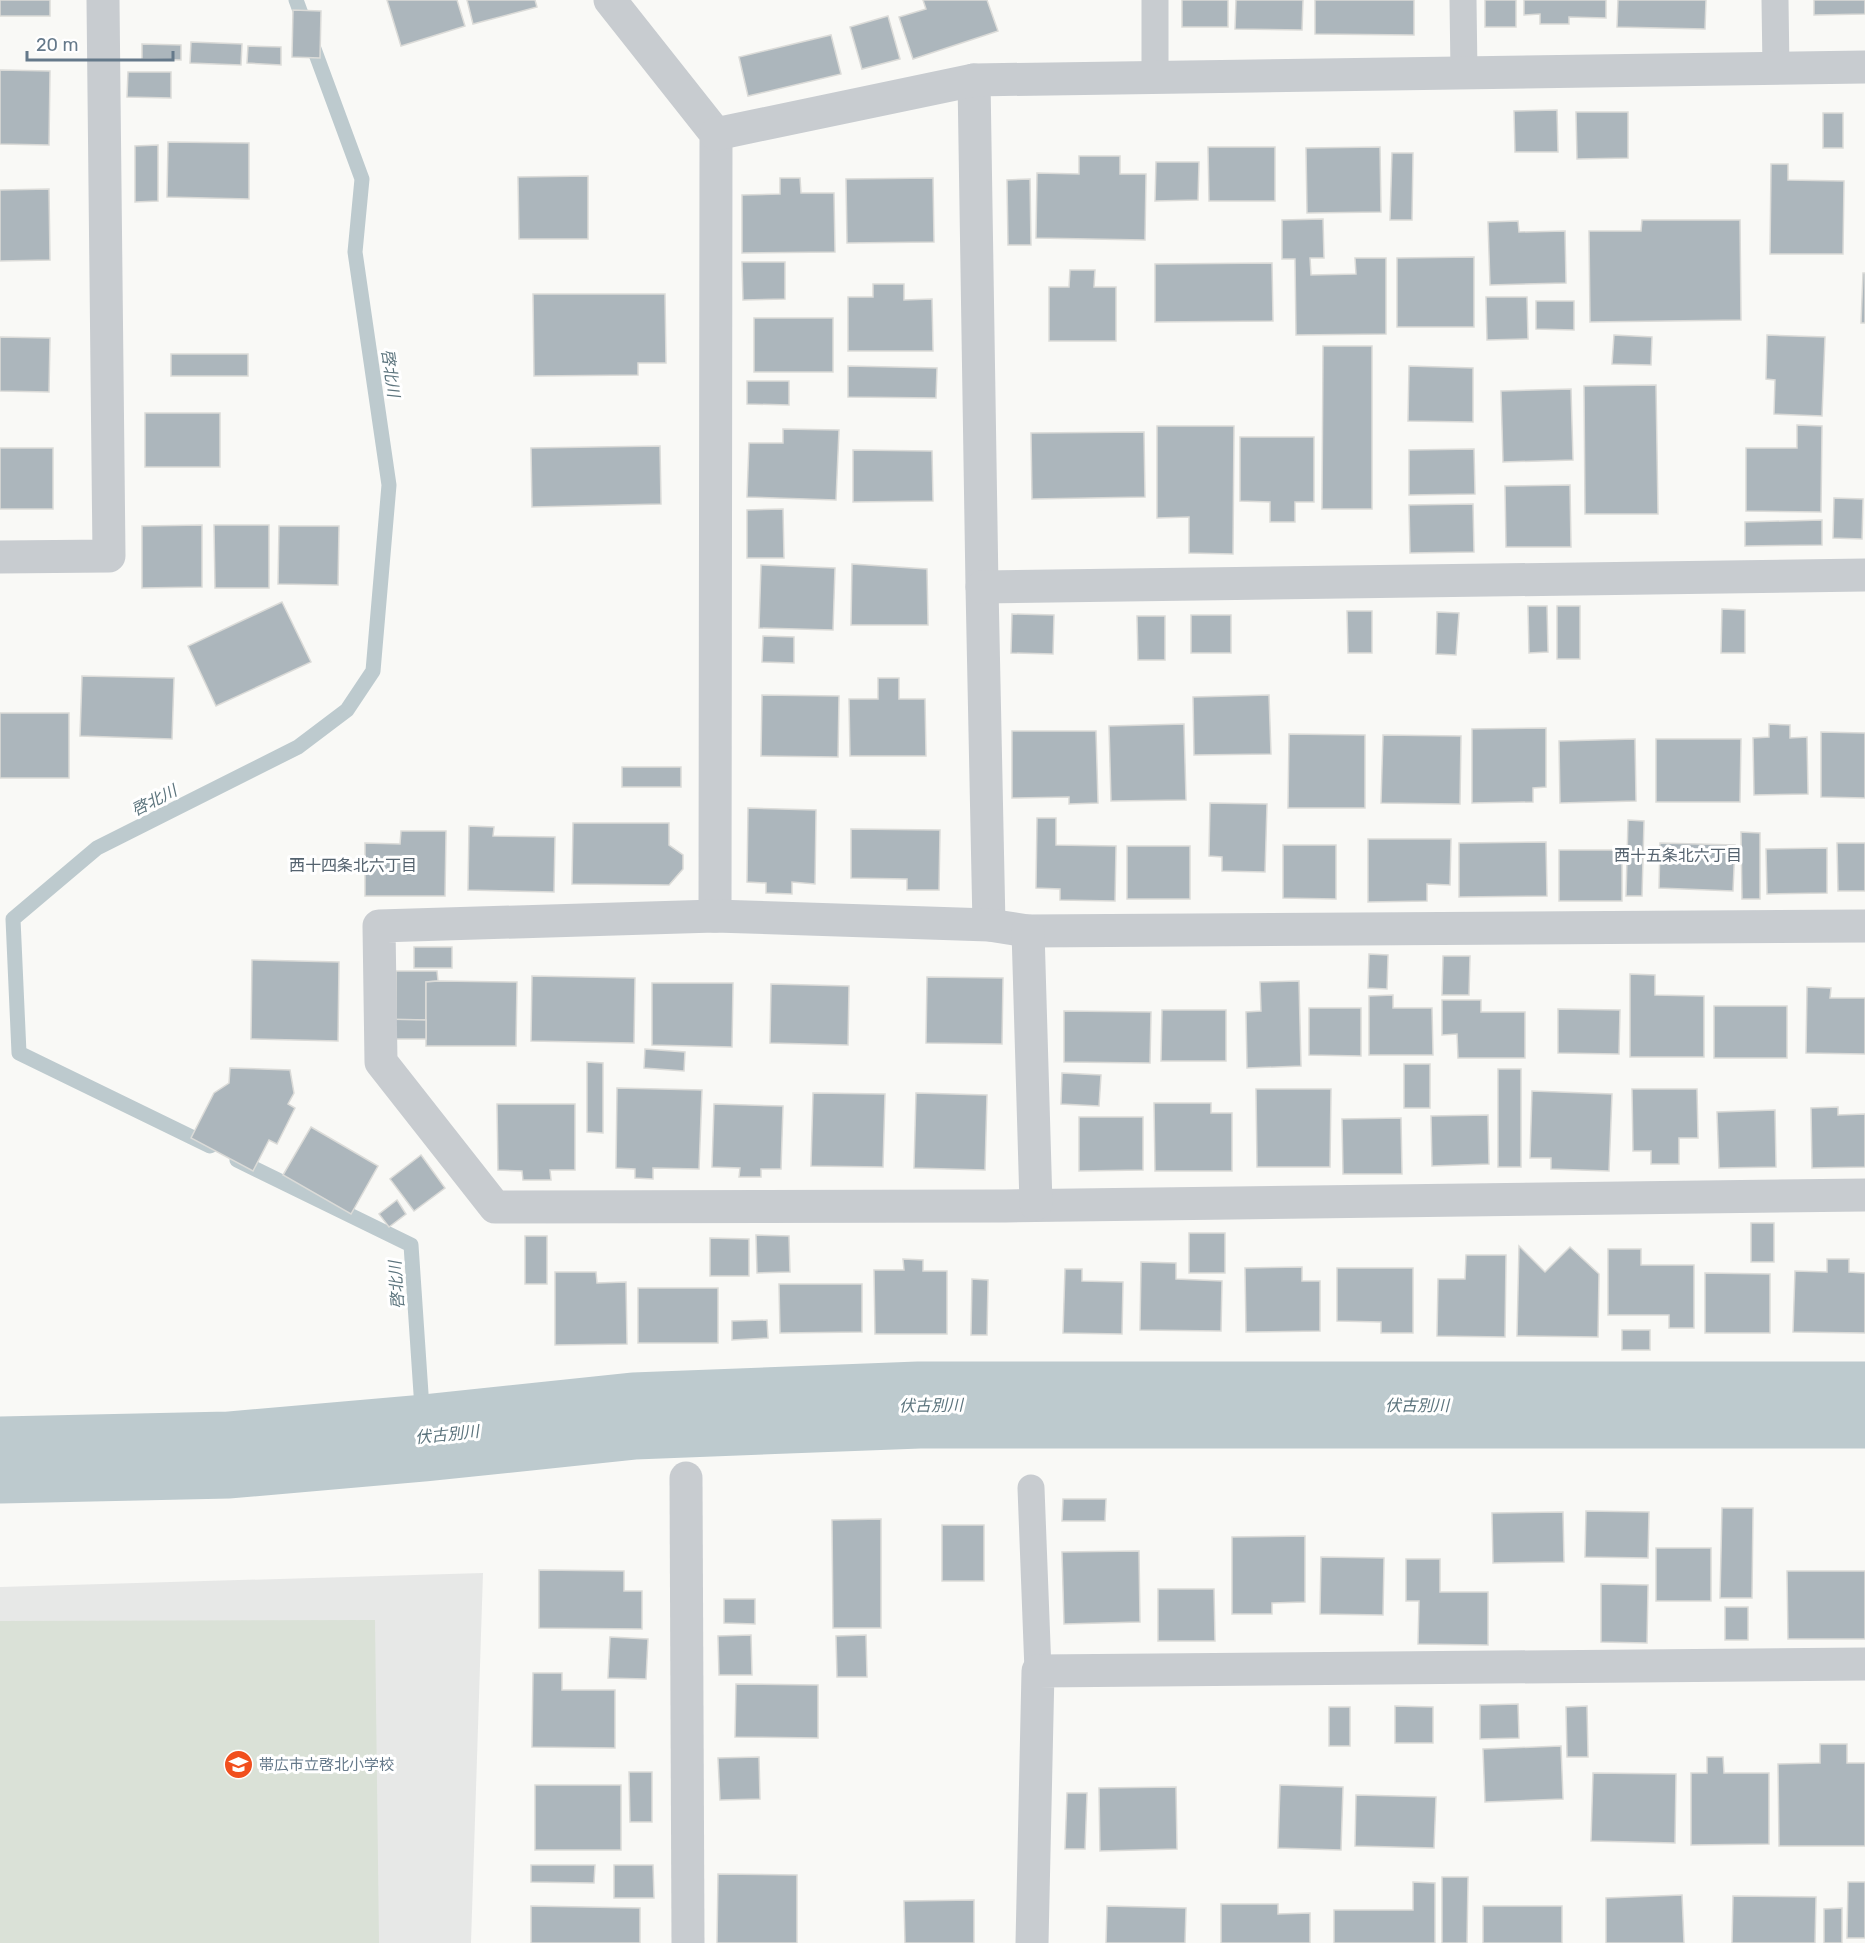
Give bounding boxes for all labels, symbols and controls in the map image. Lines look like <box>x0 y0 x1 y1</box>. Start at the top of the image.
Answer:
scale bar <box>27 24 172 62</box>
text: 20 m <box>36 34 78 56</box>
water label: 啓北川 <box>378 348 404 400</box>
water label: 啓北川 <box>129 780 182 820</box>
district label: 西十五条北六丁目 <box>1614 846 1742 865</box>
district label: 西十四条北六丁目 <box>289 856 417 875</box>
water label: 啓北川 <box>385 1258 408 1310</box>
water label: 伏古別川 <box>899 1395 965 1416</box>
water label: 伏古別川 <box>1385 1396 1451 1415</box>
water label: 伏古別川 <box>414 1421 482 1447</box>
school or university icon: 帯広市立啓北小学校 <box>222 1749 254 1781</box>
place label: 帯広市立啓北小学校 <box>259 1756 394 1774</box>

